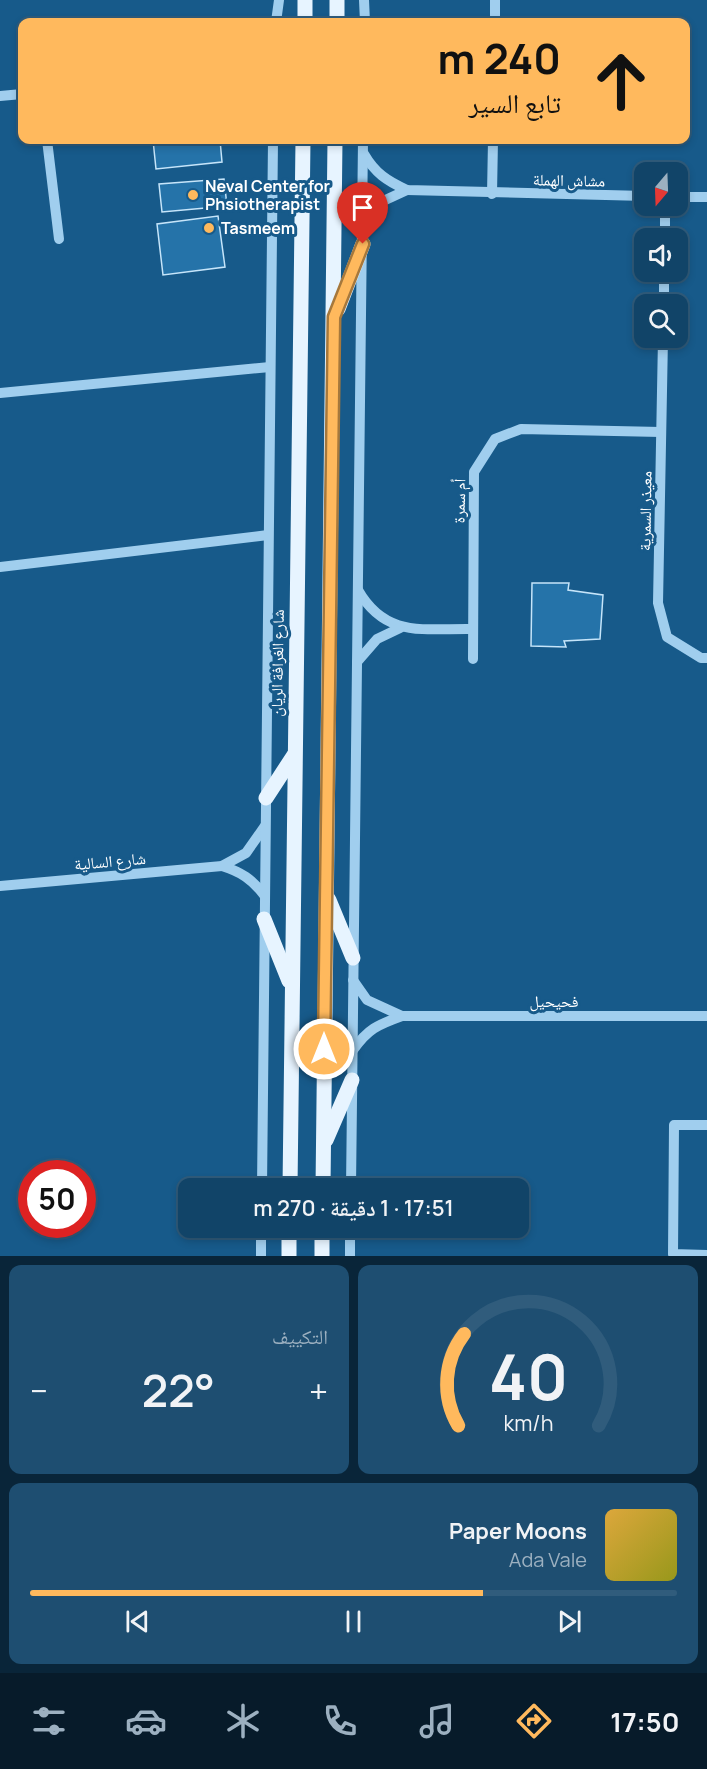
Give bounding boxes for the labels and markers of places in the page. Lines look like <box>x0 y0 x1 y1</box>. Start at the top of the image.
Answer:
place label: Neval Center for Phsiotherapist <box>205 175 330 215</box>
pin <box>337 182 388 244</box>
marker: Neval Center for Phsiotherapist <box>186 188 200 202</box>
place label: Tasmeem <box>221 217 295 239</box>
marker: Tasmeem <box>202 221 216 235</box>

